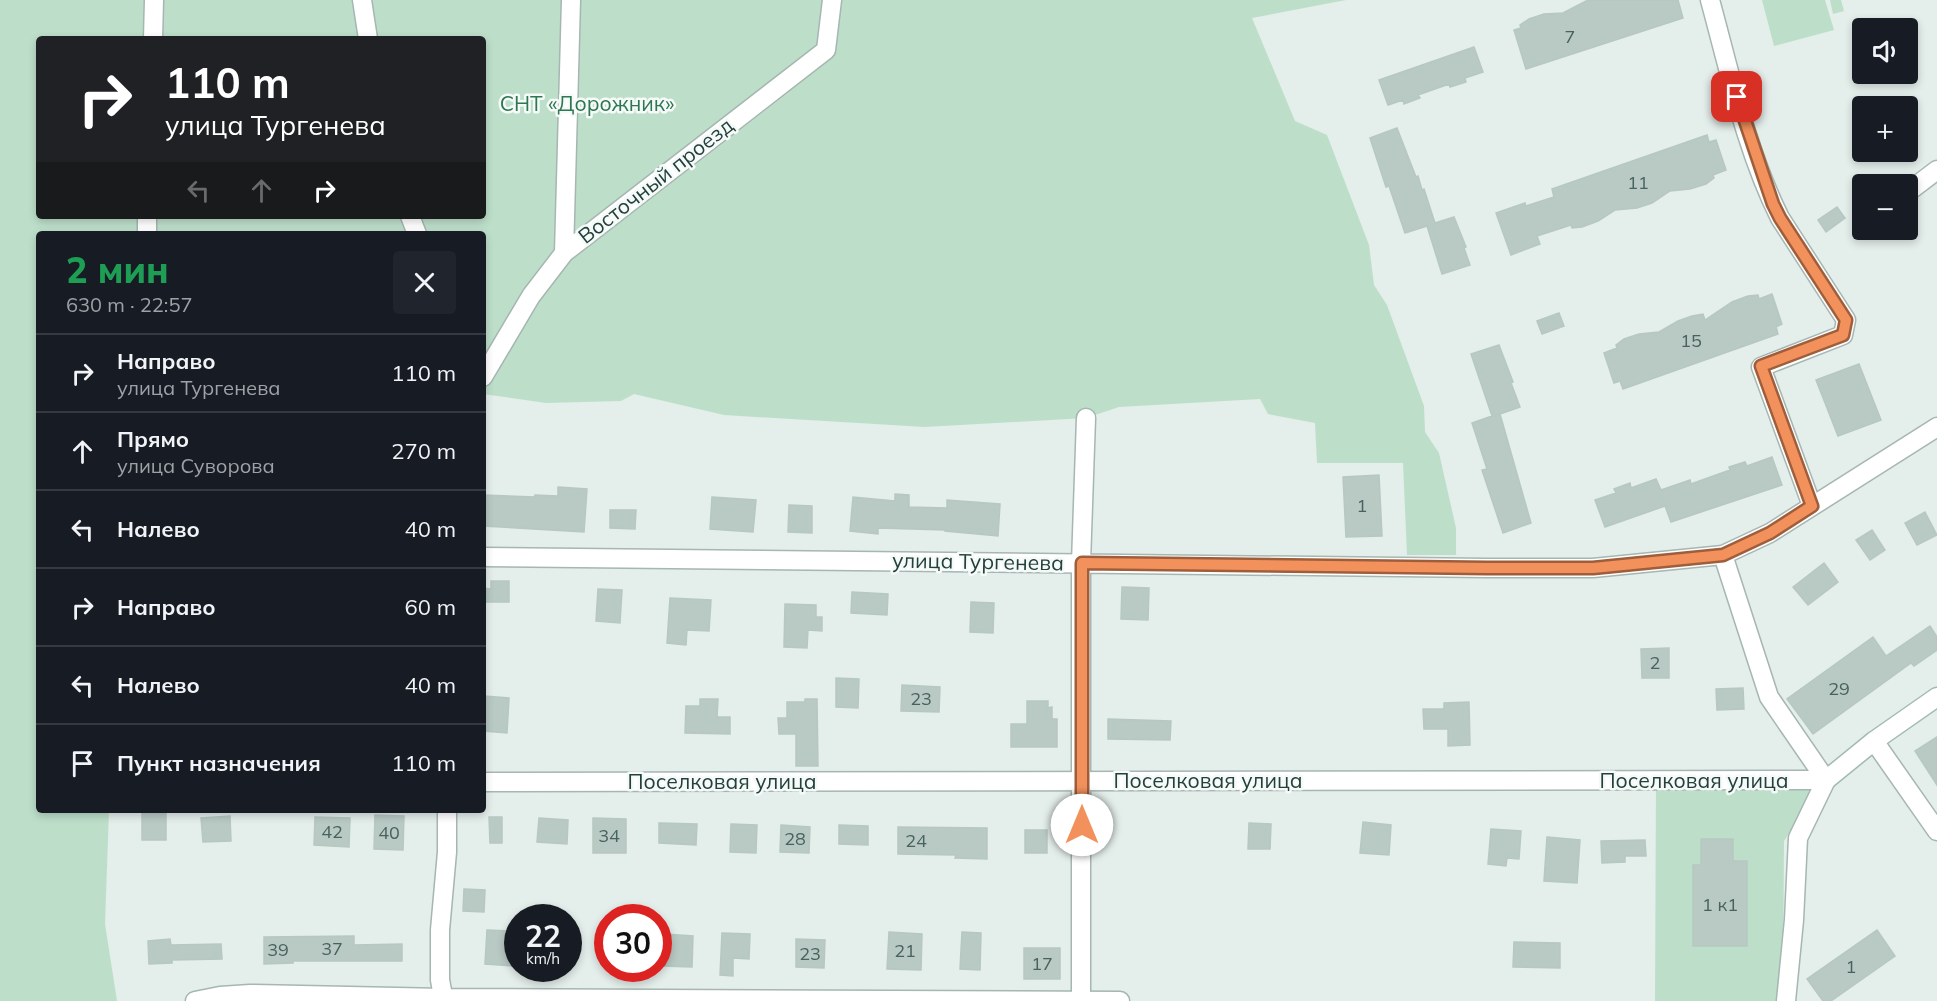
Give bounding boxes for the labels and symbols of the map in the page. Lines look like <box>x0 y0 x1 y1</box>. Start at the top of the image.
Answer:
house number: 7 <box>1565 25 1575 48</box>
pin <box>1711 71 1762 122</box>
park label: СНТ «Дорожник» <box>500 90 674 116</box>
street label: Восточный проезд <box>573 111 738 249</box>
house number: 11 <box>1627 171 1649 194</box>
house number: 15 <box>1680 329 1702 352</box>
house number: 1 <box>1357 494 1367 517</box>
street label: улица Тургенева <box>892 547 1064 575</box>
house number: 2 <box>1650 651 1660 674</box>
house number: 29 <box>1828 677 1850 700</box>
house number: 23 <box>910 687 932 710</box>
street label: Поселковая улица <box>1113 767 1303 793</box>
street label: Поселковая улица <box>1599 767 1789 793</box>
street label: Поселковая улица <box>627 768 817 794</box>
position arrow <box>1050 793 1114 857</box>
house number: 42 <box>321 820 343 843</box>
house number: 40 <box>378 821 400 844</box>
house number: 34 <box>598 824 620 847</box>
house number: 28 <box>784 827 806 850</box>
house number: 24 <box>905 829 927 852</box>
house number: 1 к1 <box>1702 893 1738 916</box>
speed limit sign: 30 <box>594 904 672 982</box>
house number: 37 <box>321 937 343 960</box>
house number: 39 <box>267 938 289 961</box>
house number: 21 <box>894 939 916 962</box>
house number: 23 <box>799 942 821 965</box>
house number: 17 <box>1031 952 1053 975</box>
house number: 1 <box>1846 955 1856 978</box>

